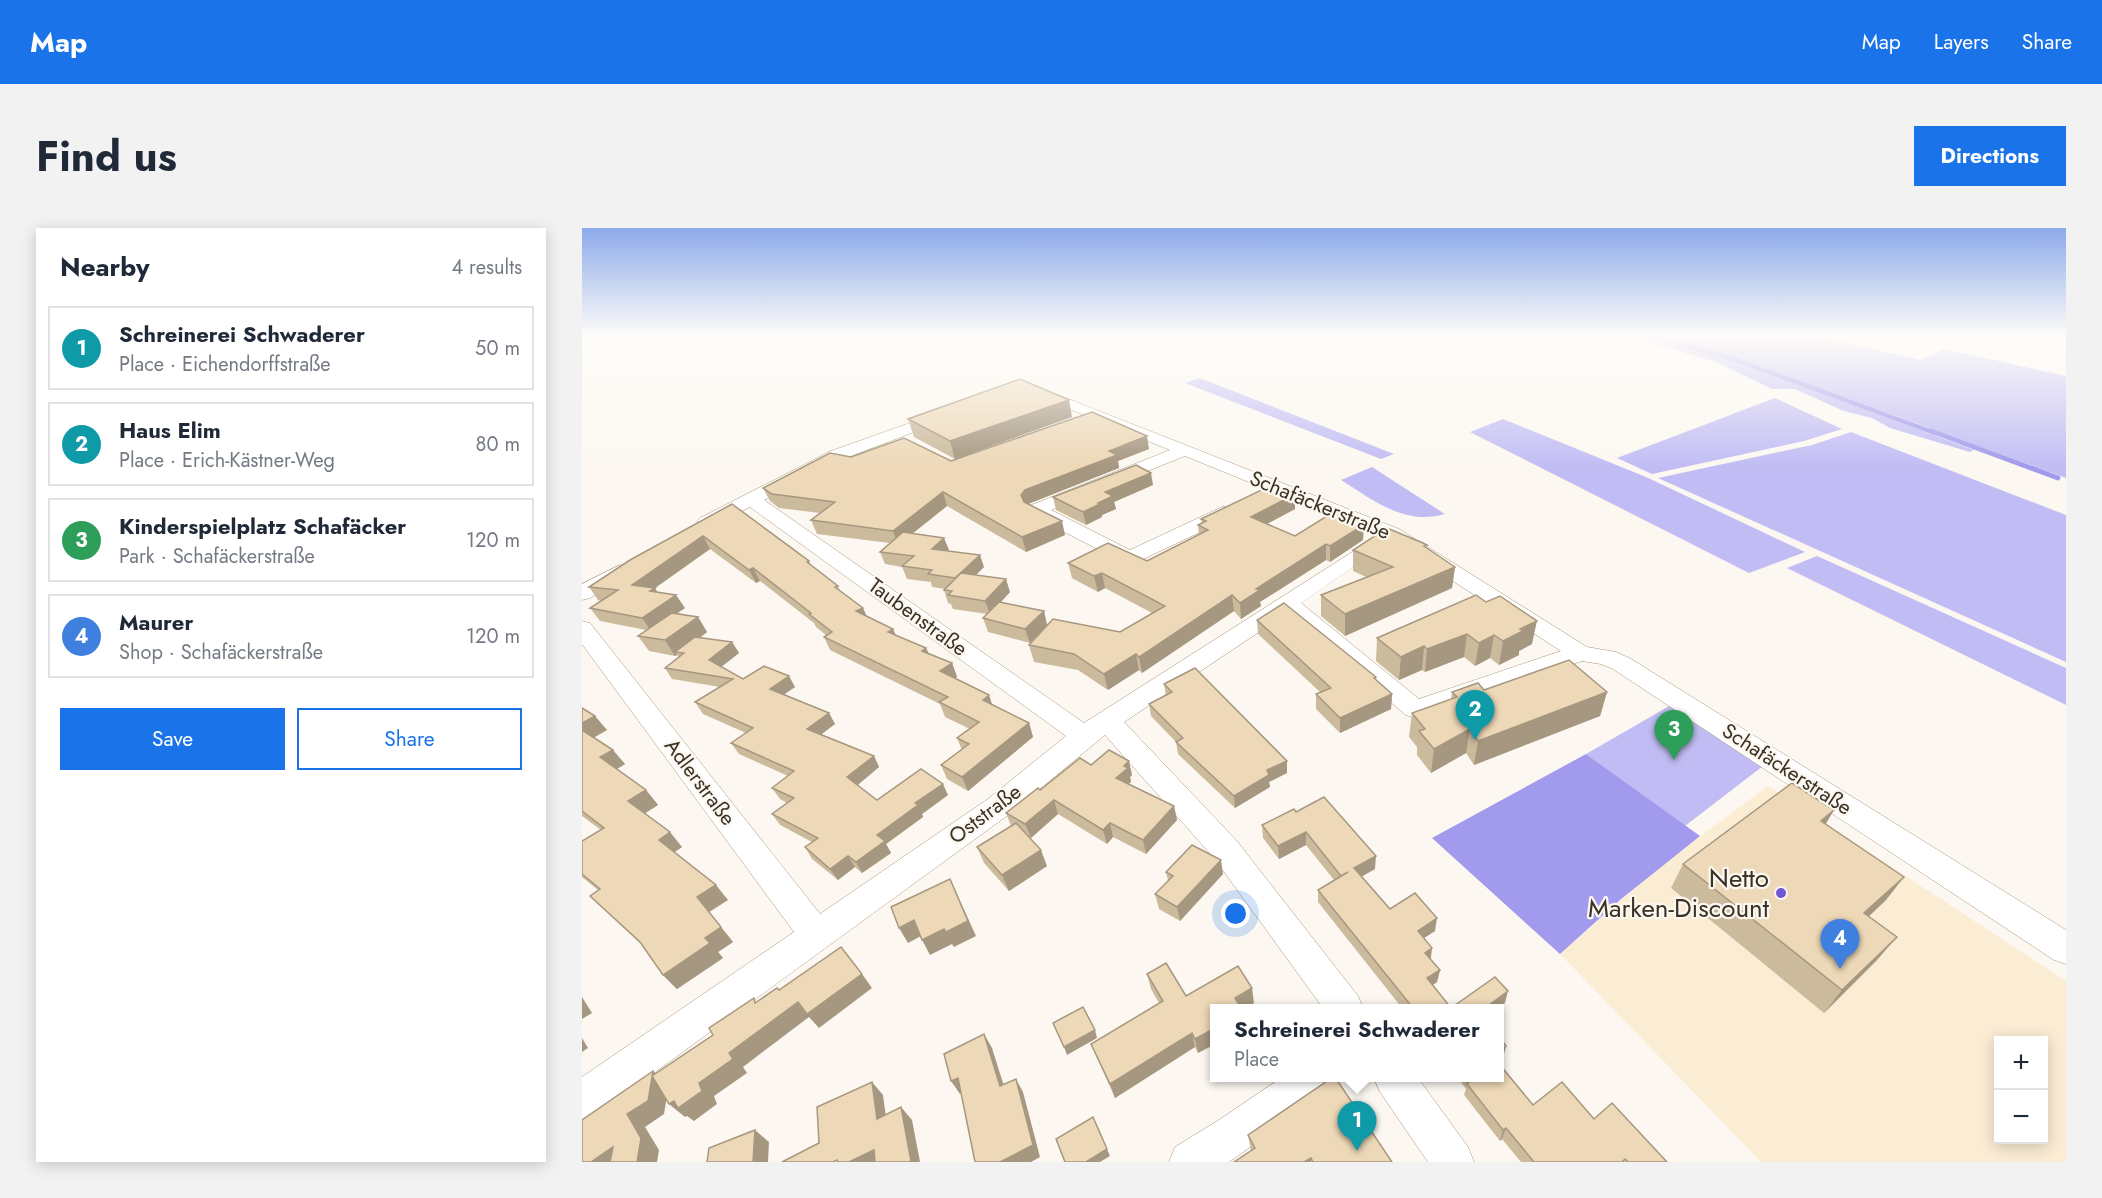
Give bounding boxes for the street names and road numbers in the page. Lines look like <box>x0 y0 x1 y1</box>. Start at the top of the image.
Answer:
street label: Schafäckerstraße <box>1245 463 1395 547</box>
street label: Taubenstraße <box>862 571 974 663</box>
street label: Schafäckerstraße <box>1716 716 1858 822</box>
street label: Adlerstraße <box>657 732 743 832</box>
street label: Oststraße <box>943 777 1028 851</box>

